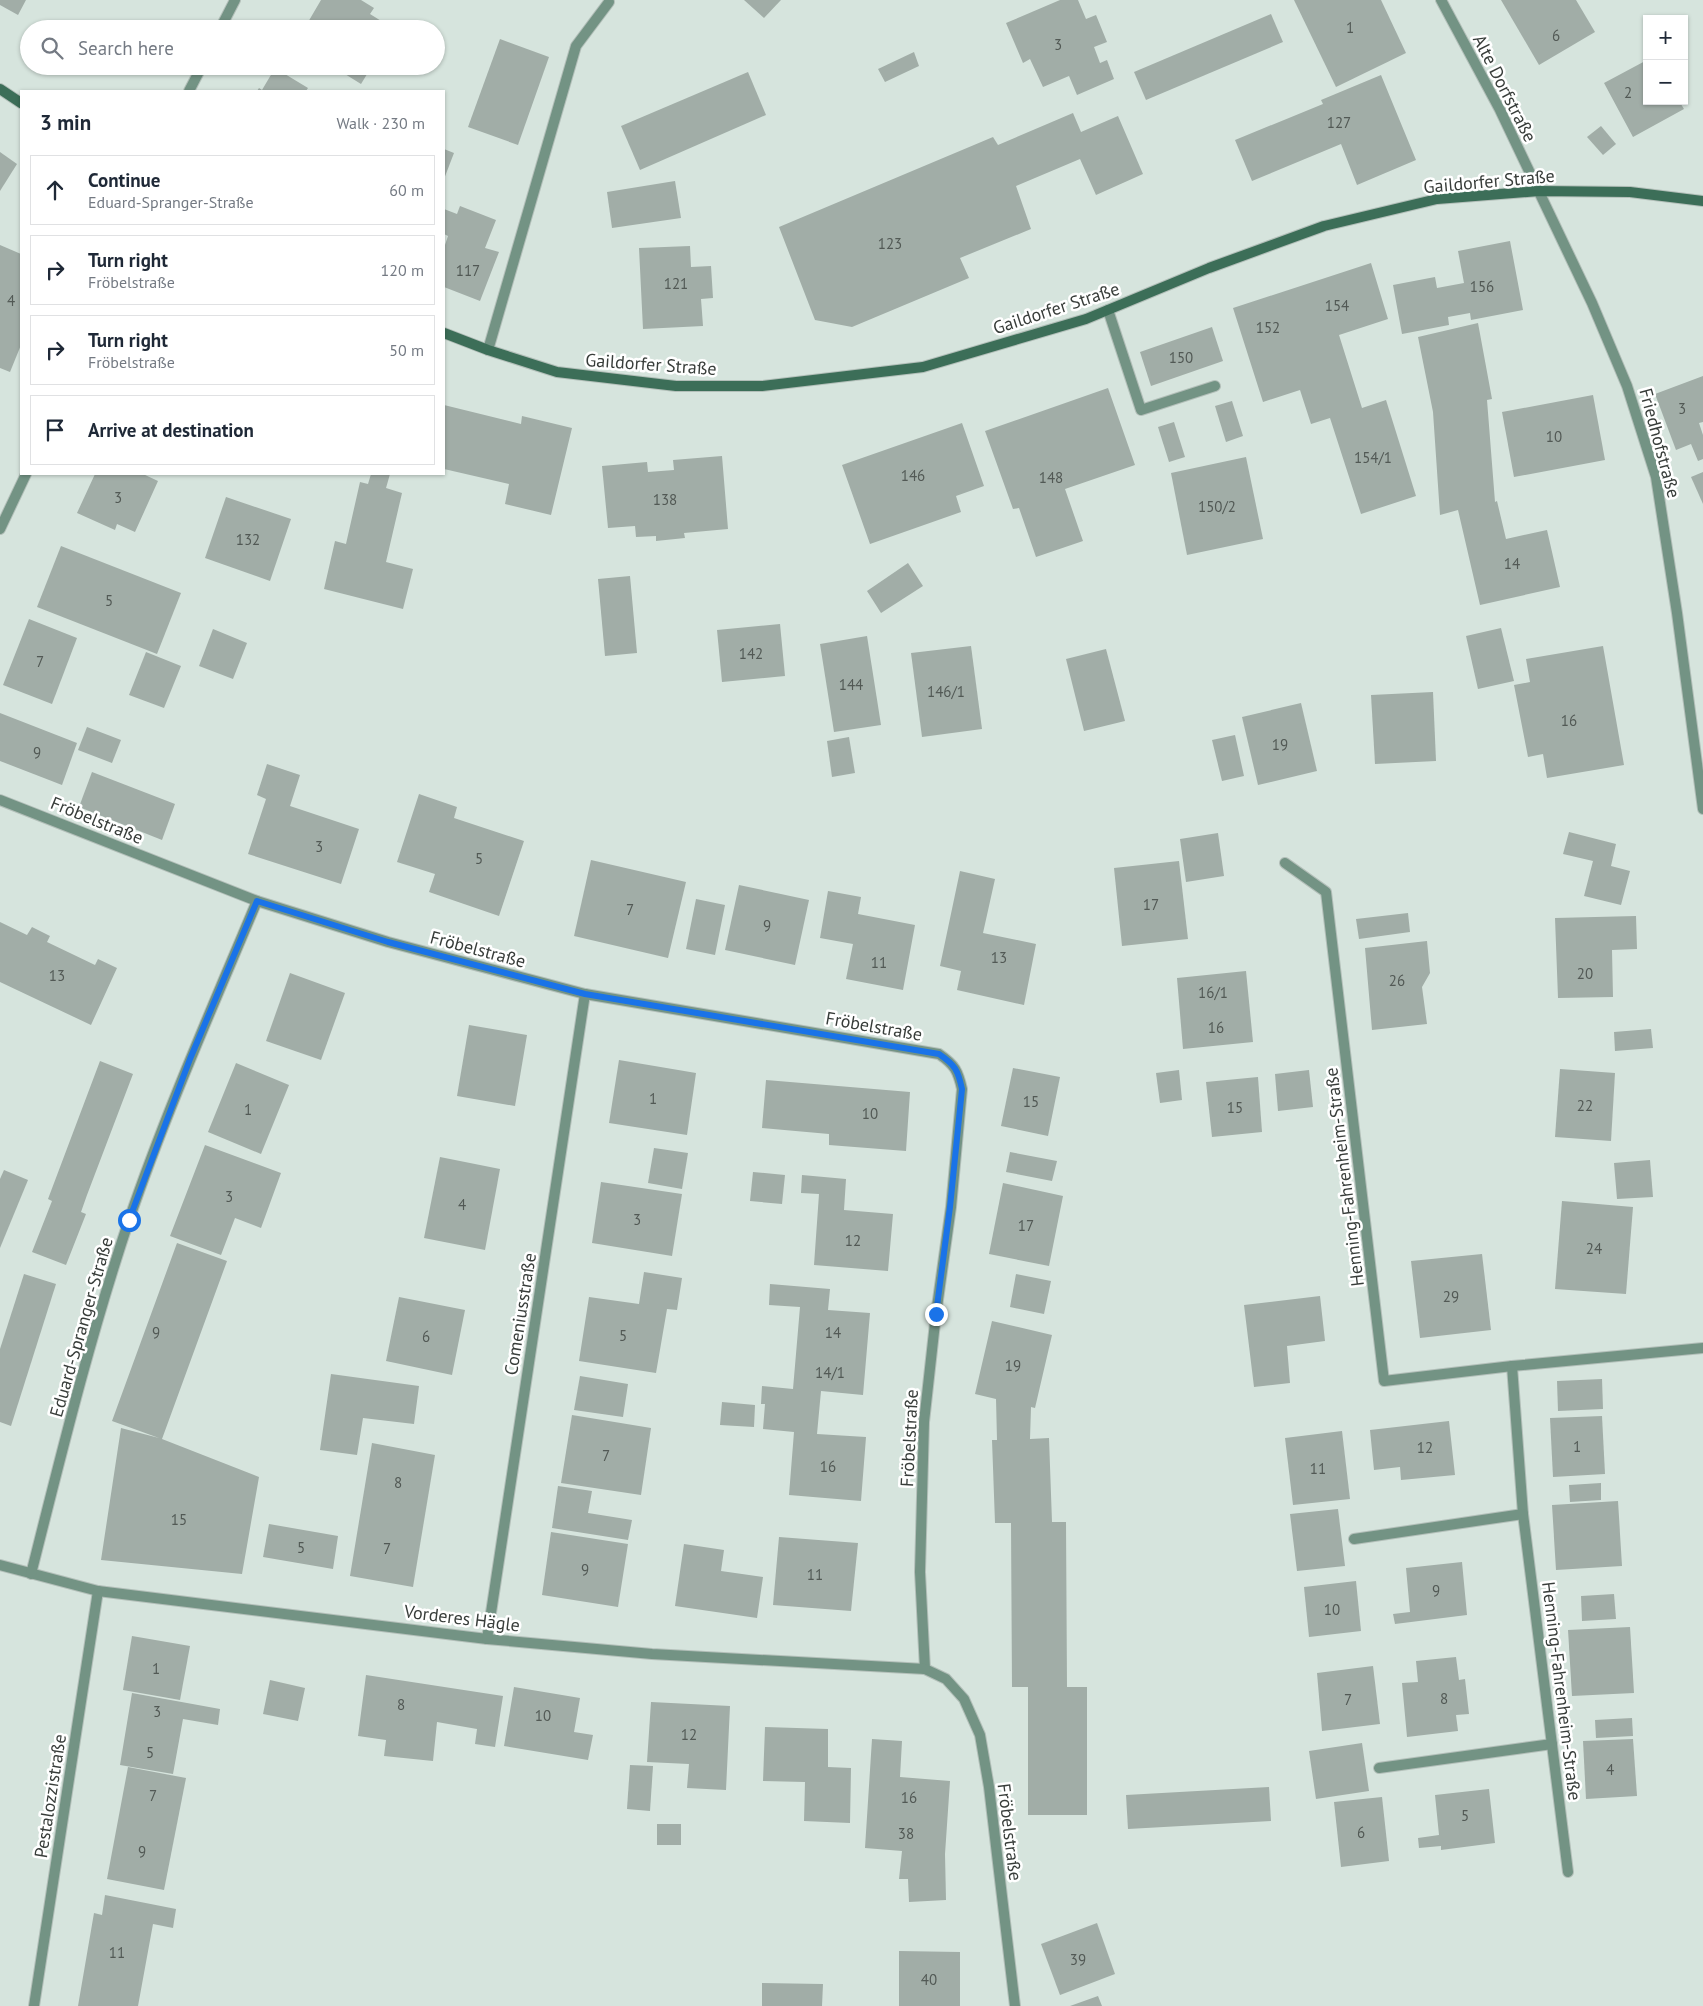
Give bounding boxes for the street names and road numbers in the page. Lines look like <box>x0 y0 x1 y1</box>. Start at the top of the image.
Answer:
street label: Alte Dorfstraße <box>1468 30 1542 146</box>
street label: Gaildorfer Straße <box>1422 164 1556 198</box>
street label: Gaildorfer Straße <box>990 277 1122 339</box>
street label: Gaildorfer Straße <box>585 348 717 380</box>
street label: Friedhofstraße <box>1634 386 1686 500</box>
street label: Fröbelstraße <box>47 791 147 849</box>
street label: Fröbelstraße <box>428 925 528 973</box>
street label: Fröbelstraße <box>824 1006 924 1046</box>
street label: Henning-Fahrenheim-Straße <box>1319 1066 1369 1288</box>
street label: Eduard-Spranger-Straße <box>44 1234 118 1420</box>
street label: Comeniusstraße <box>499 1251 541 1377</box>
street label: Fröbelstraße <box>895 1389 923 1487</box>
street label: Henning-Fahrenheim-Straße <box>1537 1580 1587 1802</box>
street label: Vorderes Hägle <box>402 1599 521 1637</box>
street label: Pestalozzistraße <box>29 1732 71 1860</box>
street label: Fröbelstraße <box>993 1782 1027 1882</box>

